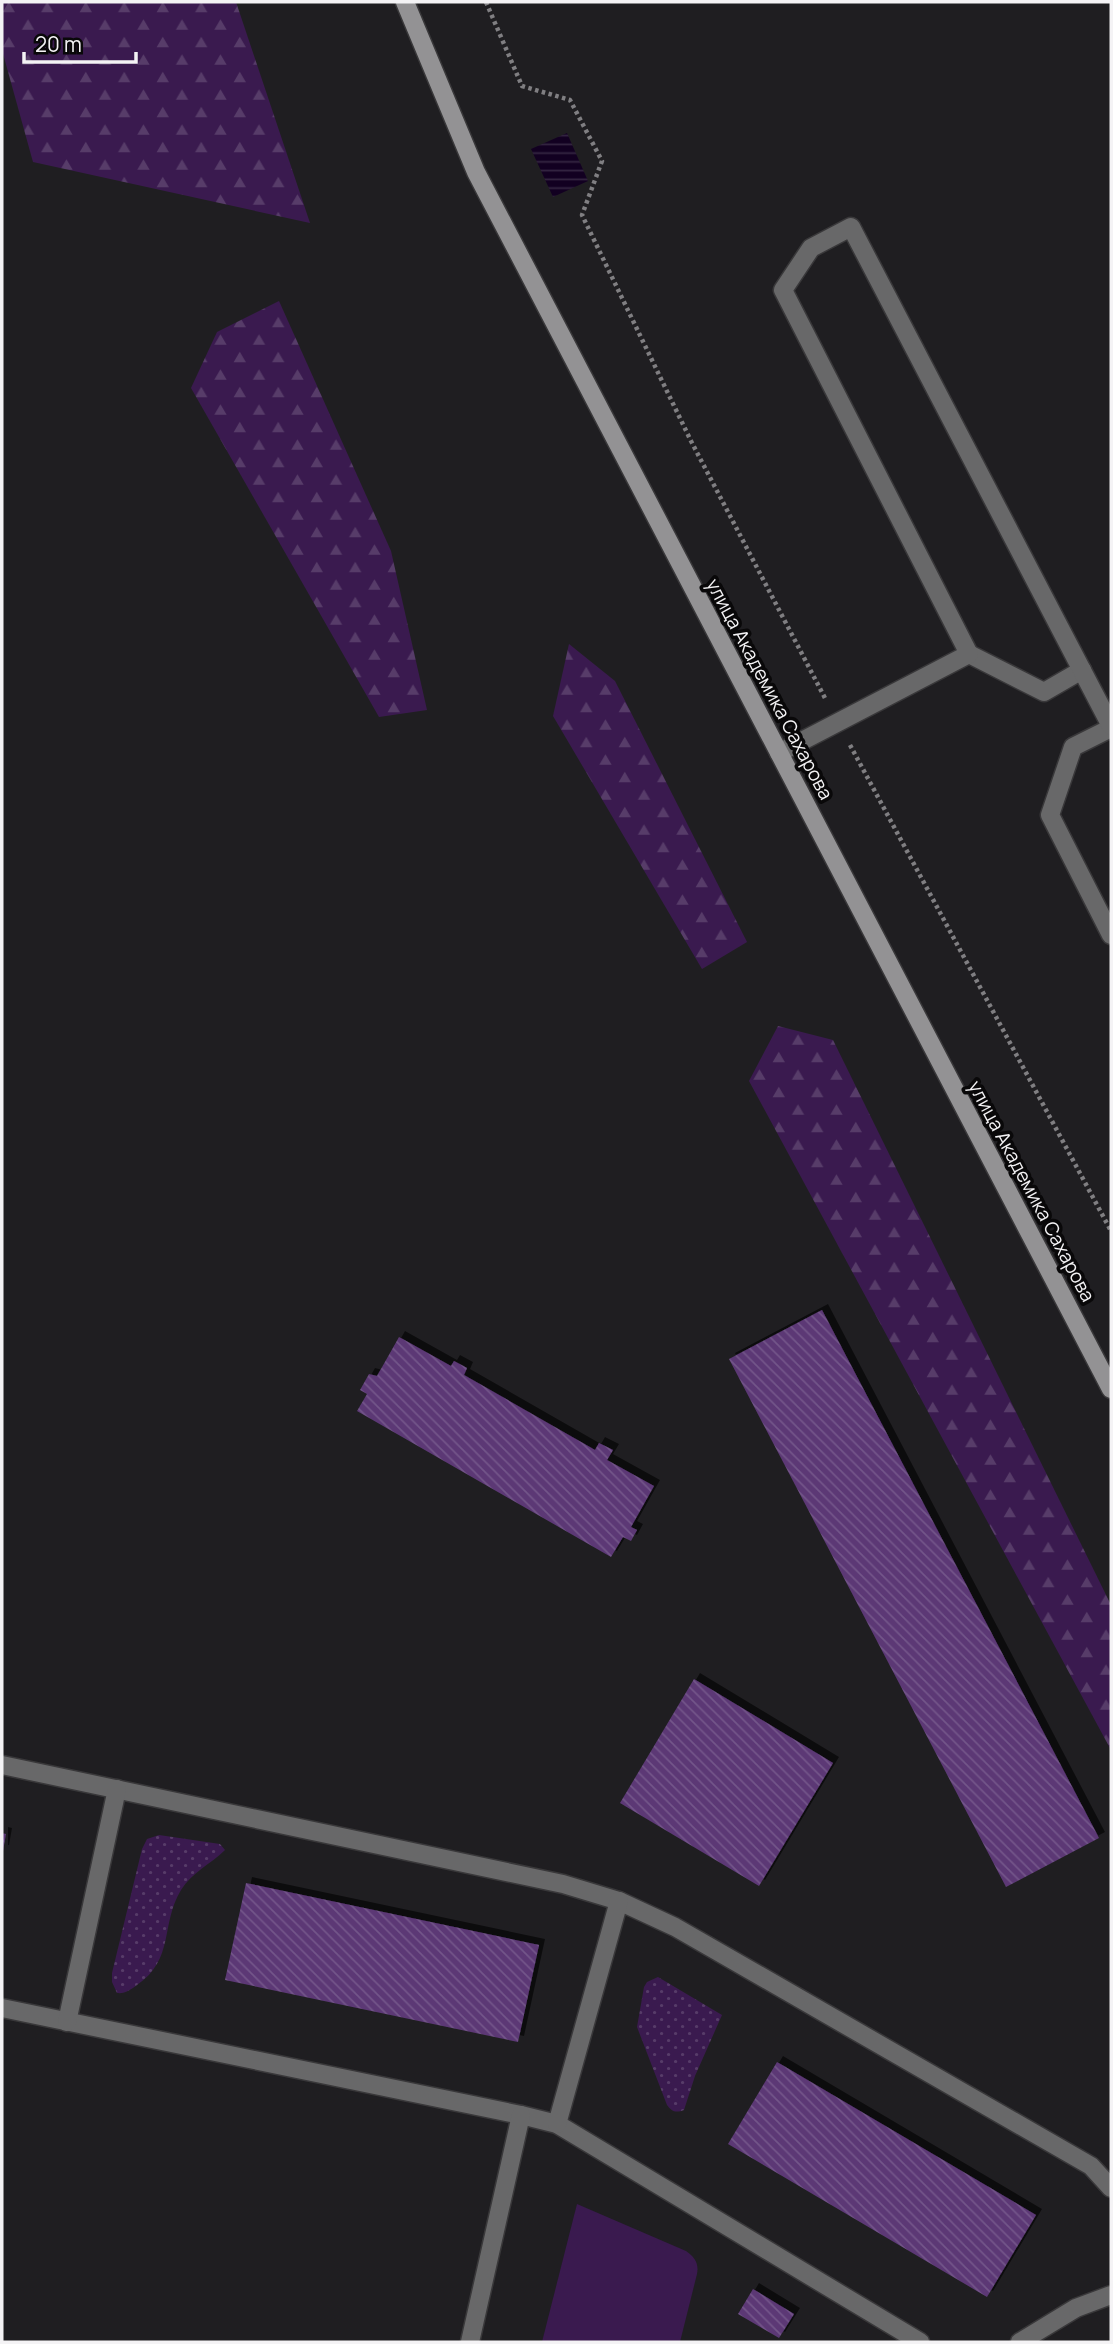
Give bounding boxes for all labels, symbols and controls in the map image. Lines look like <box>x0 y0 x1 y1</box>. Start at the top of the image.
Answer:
scale bar <box>24 21 136 65</box>
text: 20 m <box>35 30 82 58</box>
street label: улица Академика Сахарова <box>701 574 839 804</box>
street label: улица Академика Сахарова <box>963 1076 1101 1306</box>

